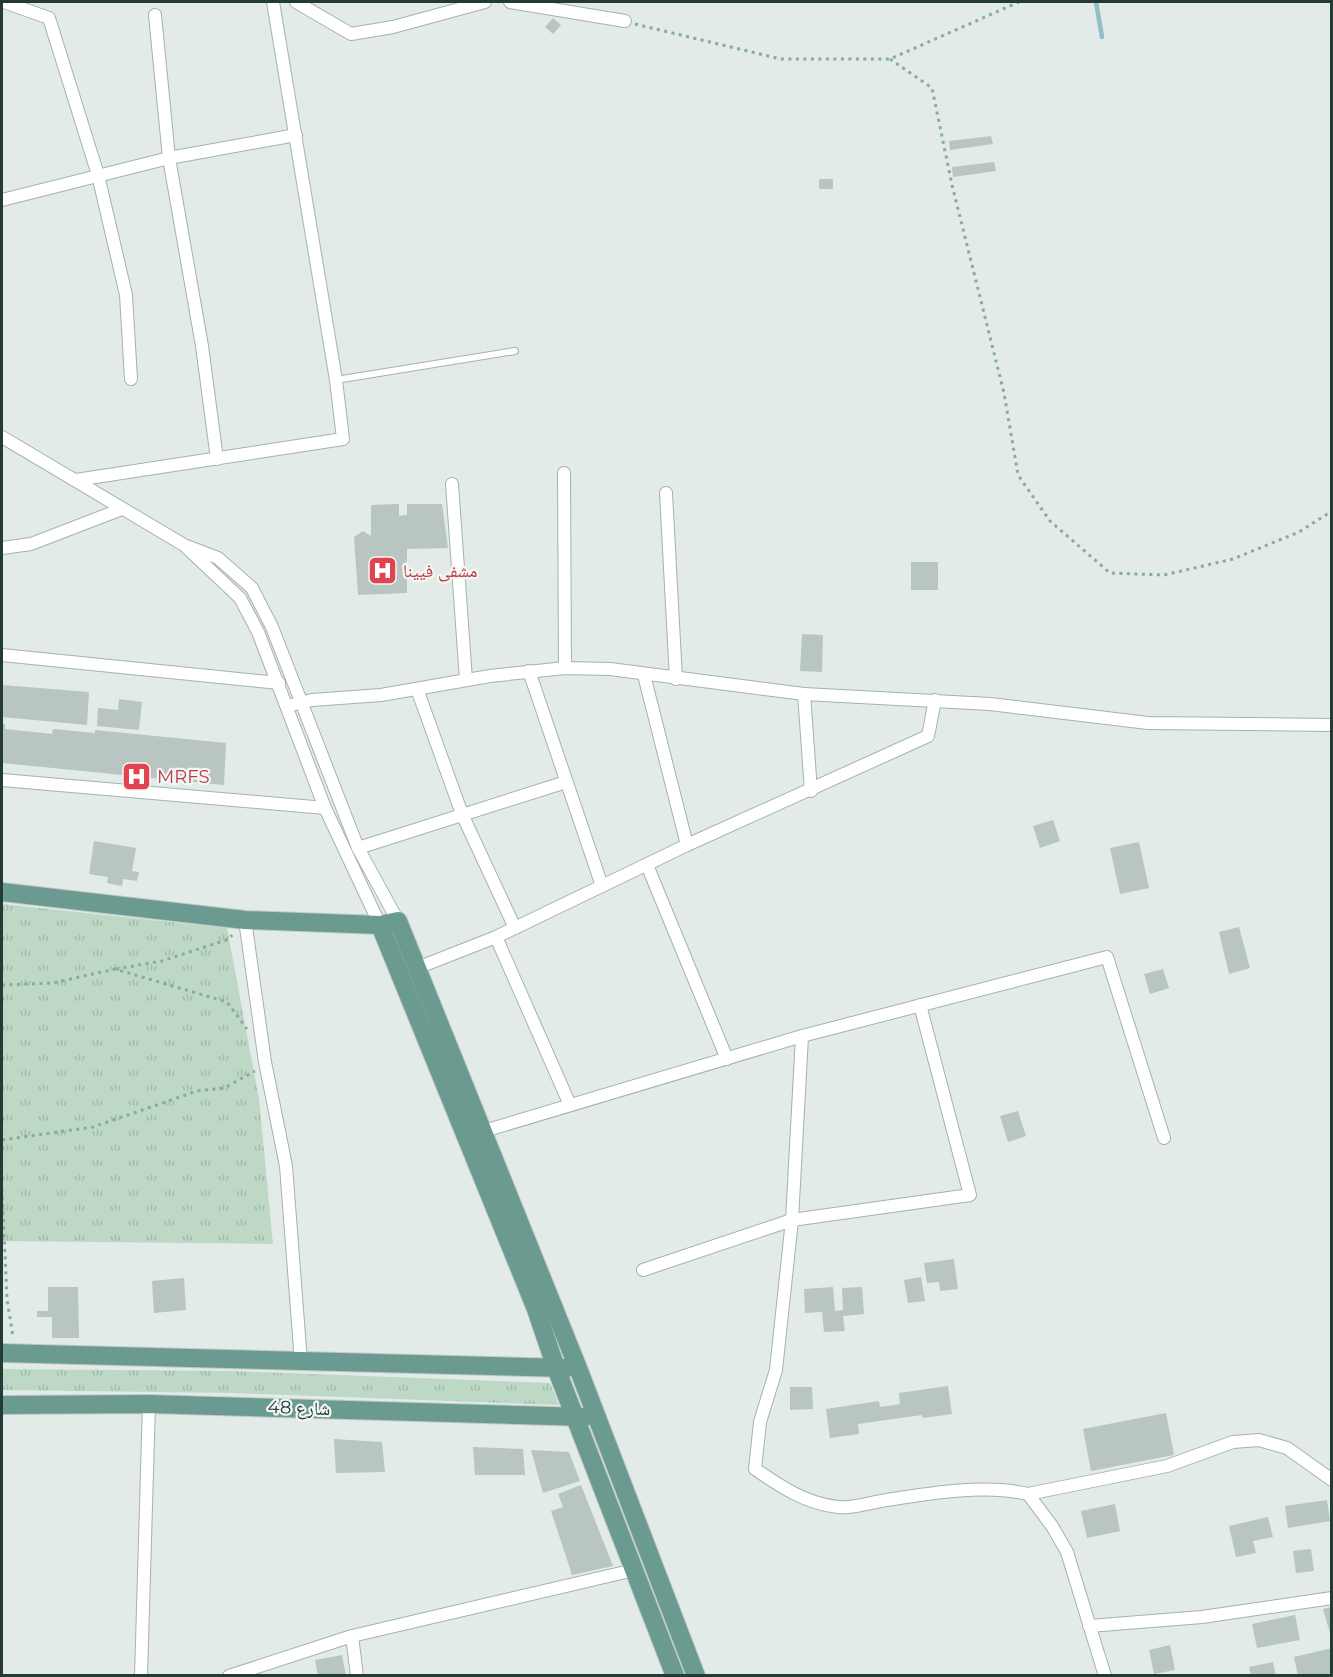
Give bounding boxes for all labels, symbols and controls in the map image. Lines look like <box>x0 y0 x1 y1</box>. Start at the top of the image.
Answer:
hospital icon: مشفى فيينا <box>366 555 398 587</box>
place label: مشفى فيينا <box>403 560 478 582</box>
hospital icon: MRFS <box>120 761 152 793</box>
place label: MRFS <box>157 766 210 788</box>
street label: 48 شارع <box>267 1396 331 1420</box>

